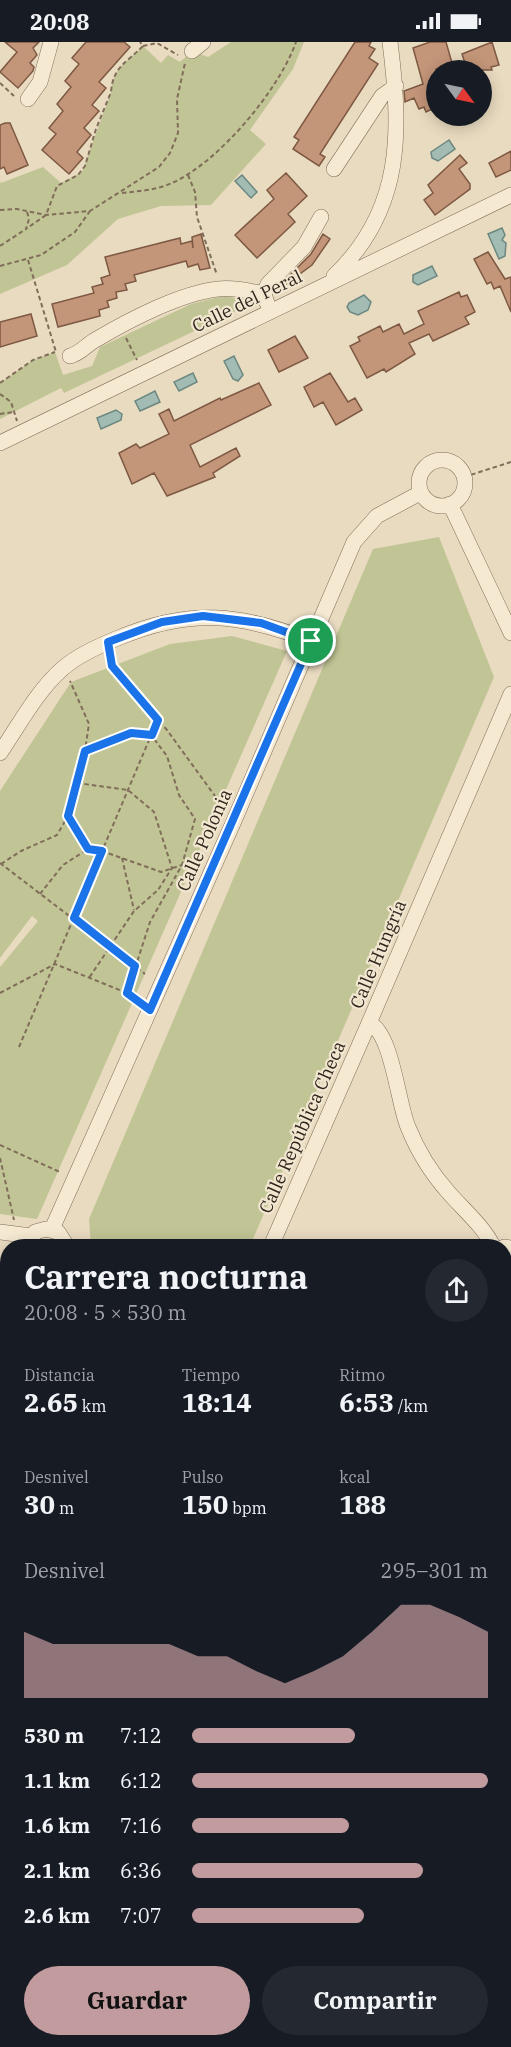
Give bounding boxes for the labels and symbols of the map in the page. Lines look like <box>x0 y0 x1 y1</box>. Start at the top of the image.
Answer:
north arrow <box>426 60 492 126</box>
street label: Calle del Peral <box>188 264 306 338</box>
pin <box>285 615 336 666</box>
street label: Calle Polonia <box>171 785 237 895</box>
street label: Calle Hungría <box>345 896 411 1012</box>
street label: Calle República Checa <box>254 1037 350 1217</box>

